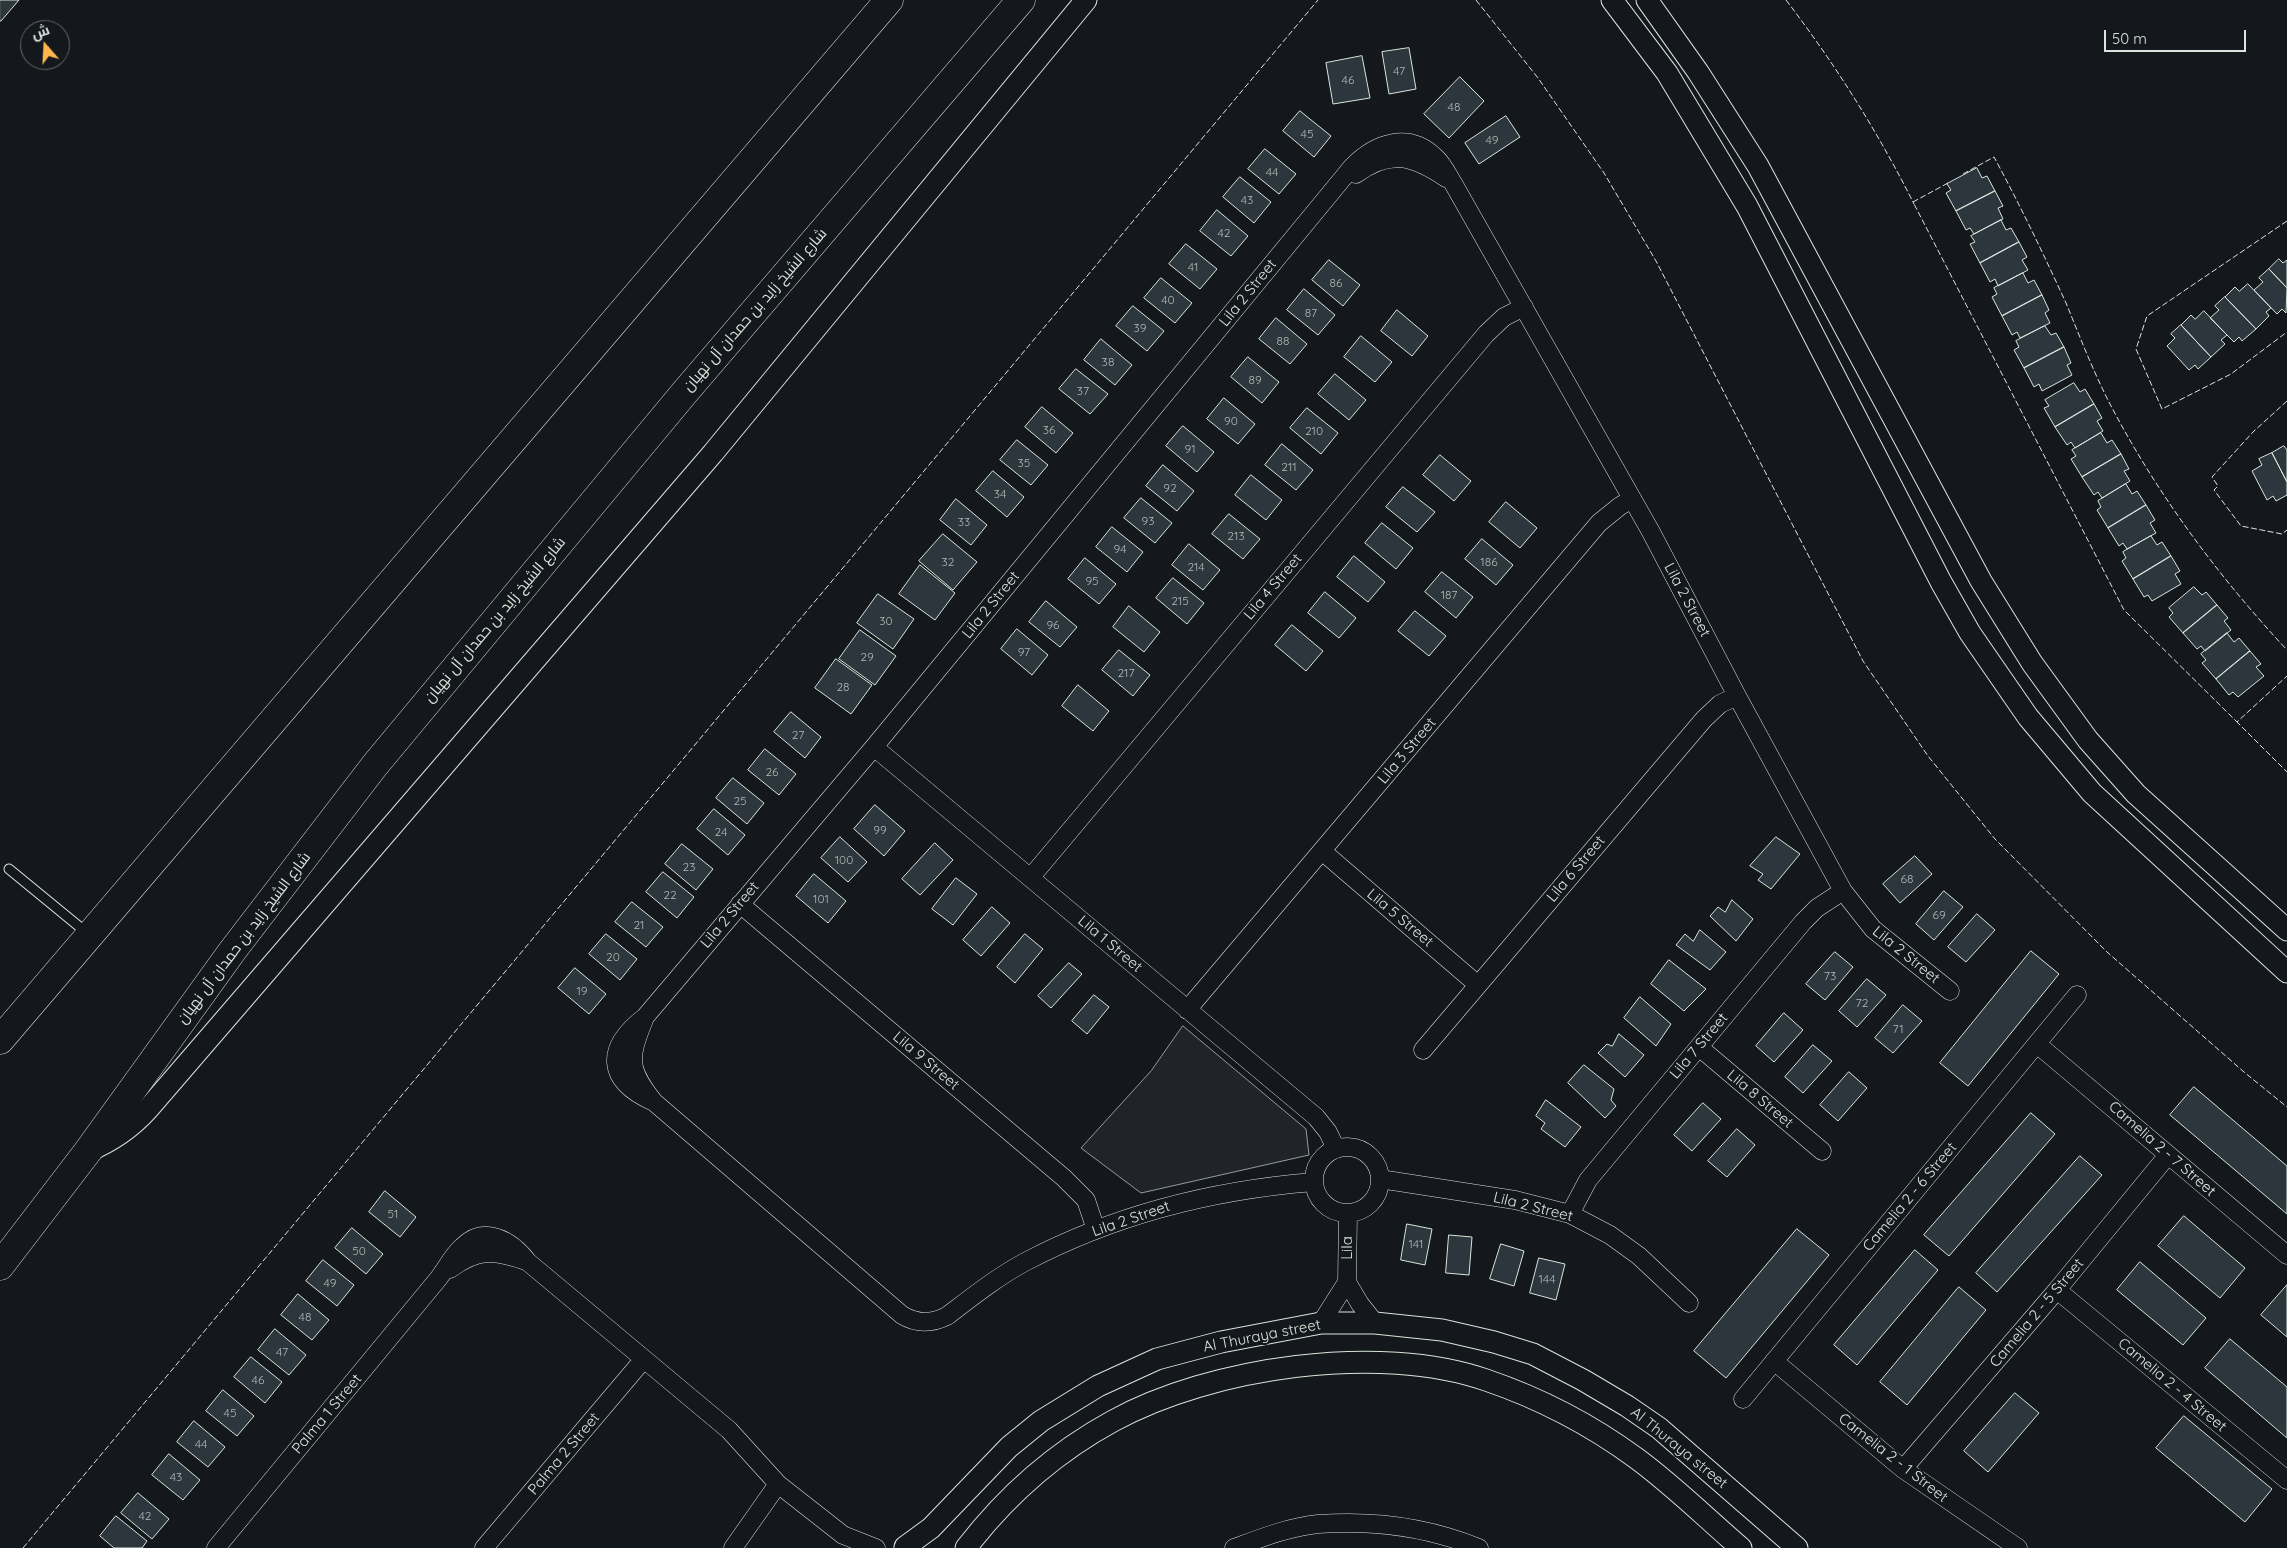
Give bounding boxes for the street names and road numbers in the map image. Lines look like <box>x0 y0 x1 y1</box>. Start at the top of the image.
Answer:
street label: شارع الشيخ زايد بن حمدان آل نهيان <box>679 225 831 395</box>
street label: Lila 2 Street <box>1215 256 1281 330</box>
street label: شارع الشيخ زايد بن حمدان آل نهيان <box>421 534 569 706</box>
street label: Lila 4 Street <box>1240 550 1306 624</box>
street label: Lila 2 Street <box>1660 560 1714 640</box>
street label: Lila 2 Street <box>958 568 1024 642</box>
street label: Lila 3 Street <box>1374 714 1440 788</box>
street label: Lila 6 Street <box>1543 832 1609 906</box>
street label: شارع الشيخ زايد بن حمدان آل نهيان <box>174 849 314 1027</box>
street label: Lila 2 Street <box>697 878 763 952</box>
street label: Lila 5 Street <box>1363 885 1437 951</box>
street label: Lila 1 Street <box>1074 912 1146 976</box>
street label: Lila 2 Street <box>1869 922 1943 988</box>
street label: Lila 7 Street <box>1666 1009 1732 1083</box>
street label: Lila 9 Street <box>889 1028 963 1094</box>
street label: Lila 8 Street <box>1723 1066 1797 1132</box>
street label: Camelia 2 - 7 Street <box>2105 1098 2219 1200</box>
street label: Camelia 2 - 6 Street <box>1859 1139 1961 1255</box>
street label: Lila 2 Street <box>1491 1188 1575 1226</box>
street label: Lila 2 Street <box>1090 1197 1172 1241</box>
street label: Lila <box>1338 1236 1356 1260</box>
street label: Camelia 2 - 5 Street <box>1986 1255 2088 1371</box>
street label: Al Thuraya street <box>1202 1316 1322 1356</box>
street label: Camelia 2 - 4 Street <box>2114 1334 2230 1436</box>
street label: Palma 1 Street <box>288 1370 366 1458</box>
street label: Al Thuraya street <box>1627 1403 1731 1493</box>
street label: Palma 2 Street <box>524 1409 604 1499</box>
street label: Camelia 2 - 1 Street <box>1835 1410 1951 1506</box>

